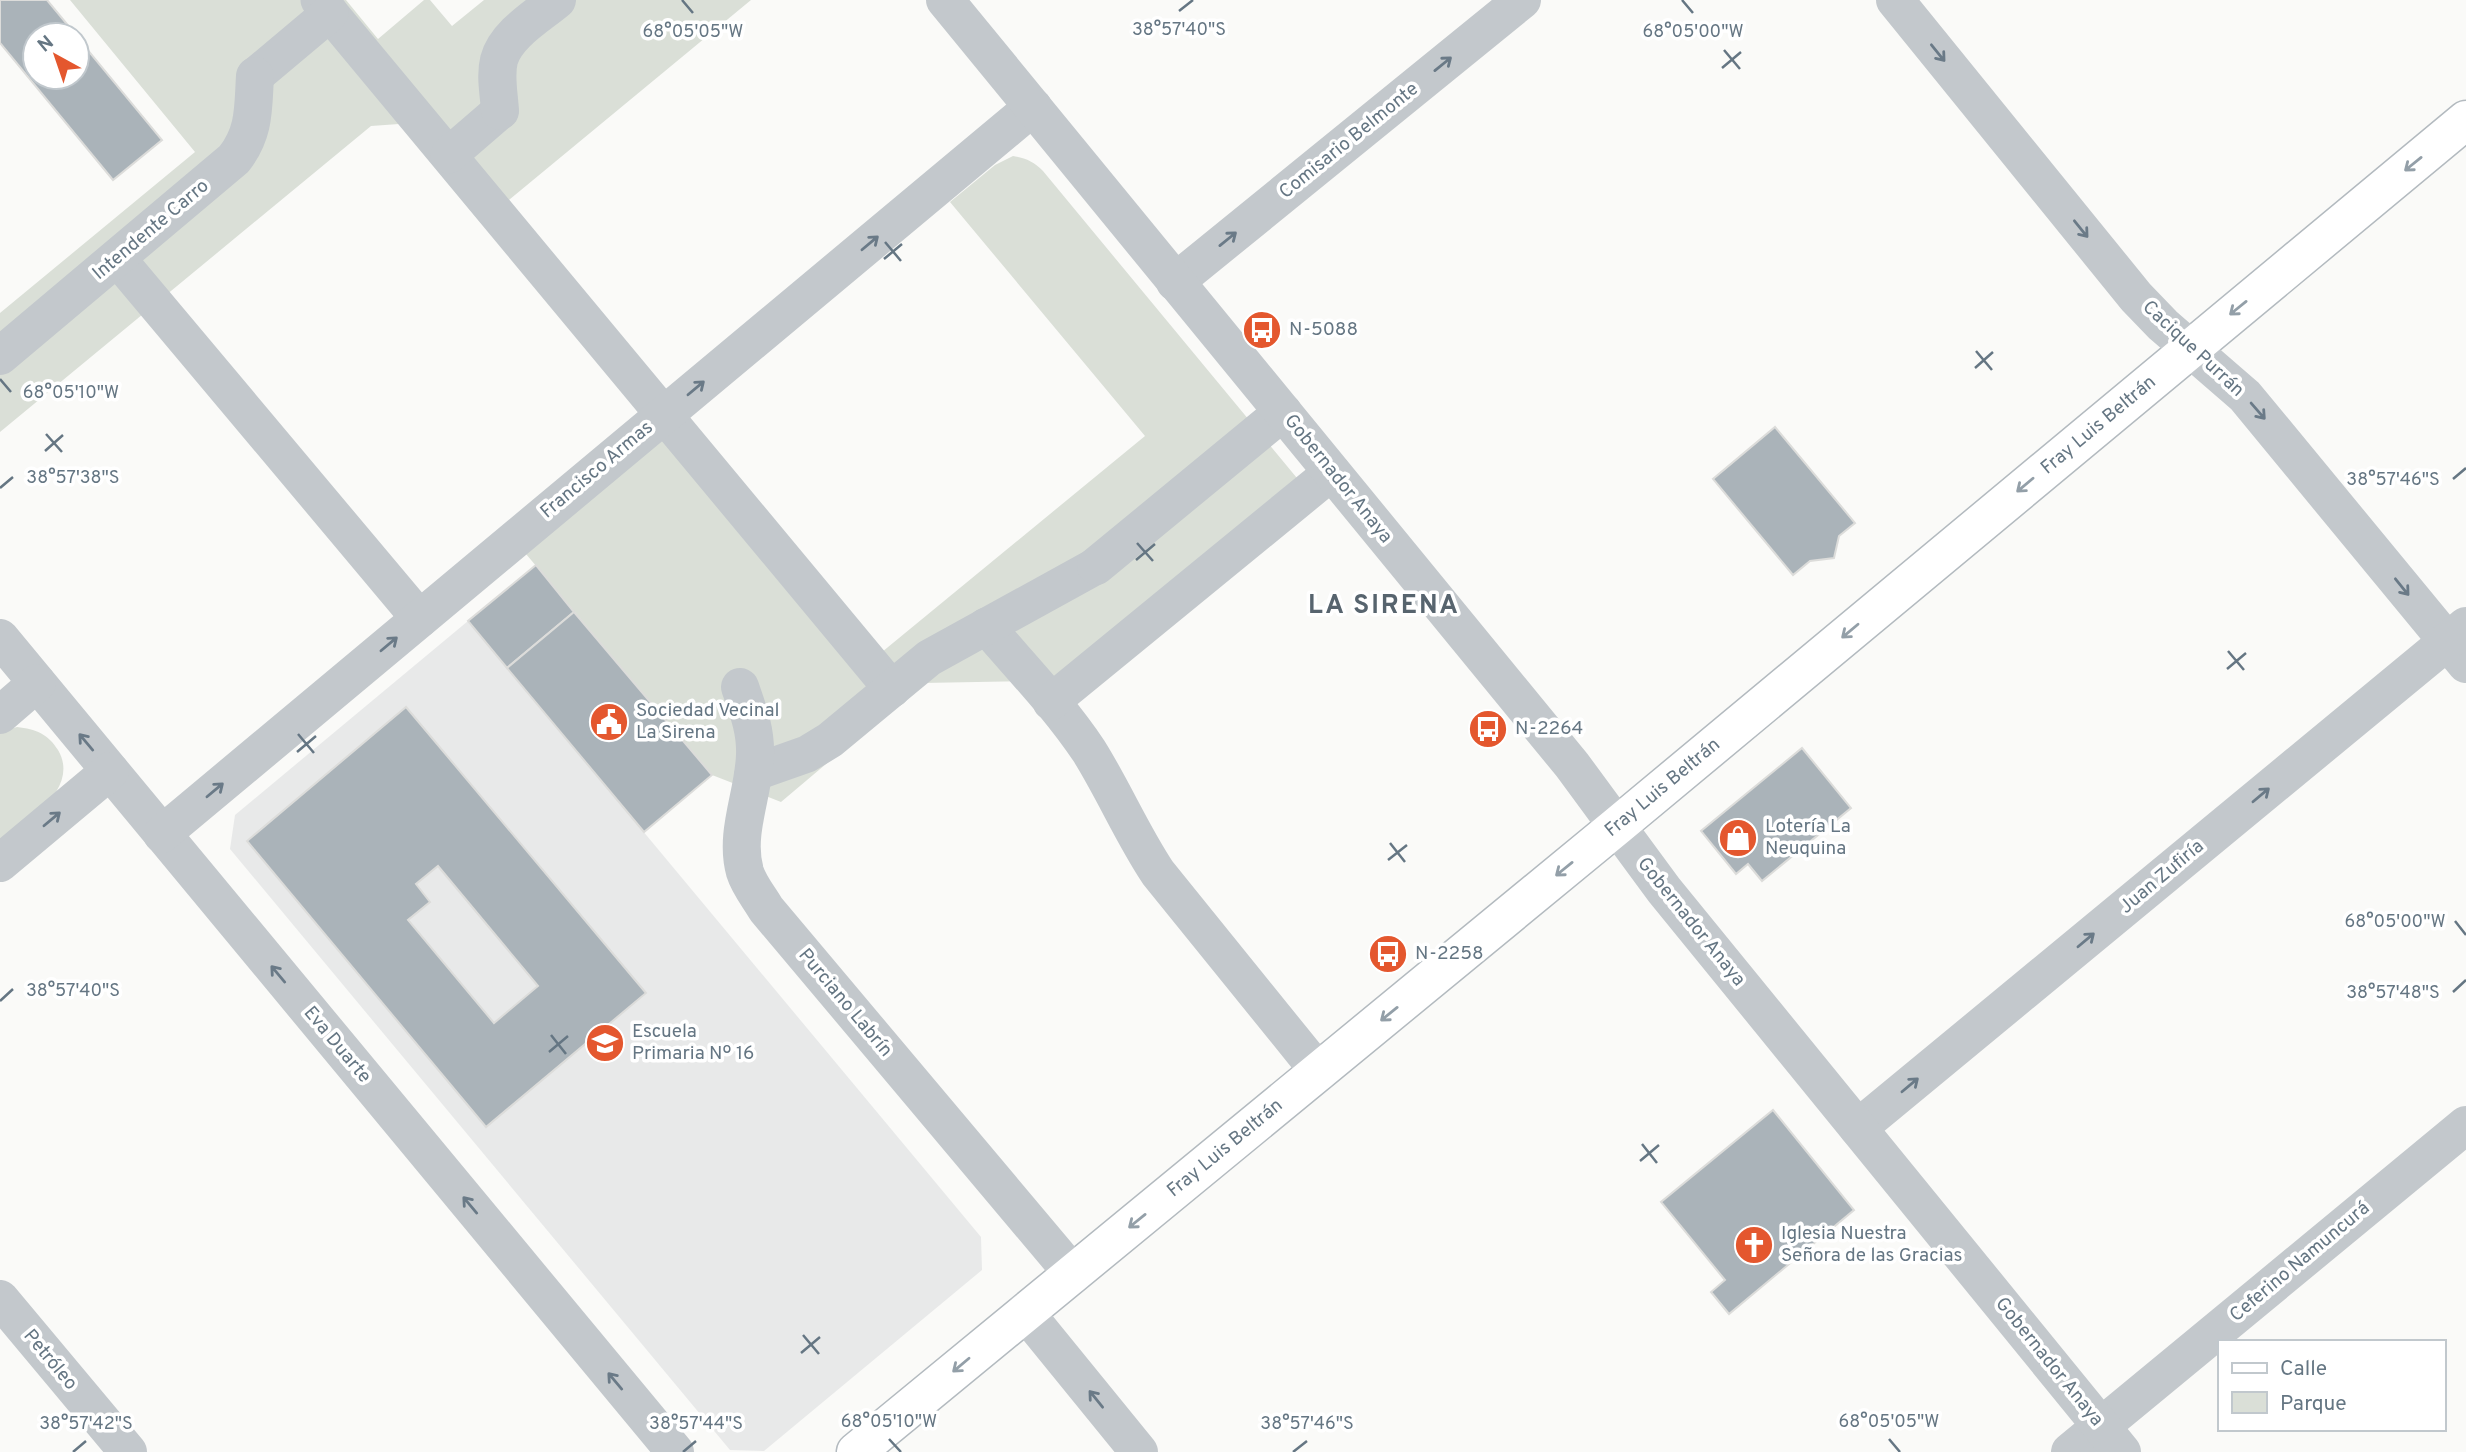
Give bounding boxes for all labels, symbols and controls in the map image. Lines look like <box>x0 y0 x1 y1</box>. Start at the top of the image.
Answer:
text: 38°57'40"S <box>1132 19 1226 42</box>
north arrow <box>21 21 91 91</box>
text: 68°05'05"W <box>643 21 743 44</box>
text: 68°05'00"W <box>1642 21 1744 44</box>
text: N <box>33 31 59 58</box>
one-way arrow <box>1930 43 1946 61</box>
one-way arrow <box>1434 57 1452 72</box>
street label: Comisario Belmonte <box>1274 77 1424 205</box>
one-way arrow <box>2405 156 2423 172</box>
street label: Intendente Carro <box>88 174 214 286</box>
one-way arrow <box>2074 220 2089 238</box>
one-way arrow <box>1219 231 1237 246</box>
one-way arrow <box>861 235 879 251</box>
street label: Cacique Purrán <box>2137 296 2249 402</box>
one-way arrow <box>2229 301 2247 316</box>
bus stop icon: N-5088 <box>1241 309 1283 351</box>
place label: N-5088 <box>1289 318 1358 342</box>
street label: Fray Luis Beltrán <box>2036 371 2161 480</box>
one-way arrow <box>686 381 704 396</box>
text: 68°05'10"W <box>23 382 119 405</box>
one-way arrow <box>2250 402 2266 420</box>
street label: Gobernador Anaya <box>1279 410 1397 548</box>
street label: Francisco Armas <box>536 416 658 524</box>
text: 38°57'38"S <box>26 467 120 490</box>
text: 38°57'46"S <box>2346 469 2440 492</box>
one-way arrow <box>2017 477 2035 493</box>
one-way arrow <box>2395 577 2410 595</box>
district label: LA SIRENA <box>1308 590 1460 623</box>
one-way arrow <box>1842 623 1860 639</box>
one-way arrow <box>380 636 398 652</box>
place label: Sociedad Vecinal La Sirena <box>636 699 779 745</box>
public building icon: Sociedad Vecinal La Sirena <box>588 701 630 743</box>
bus stop icon: N-2264 <box>1467 708 1509 750</box>
place label: N-2264 <box>1515 717 1583 741</box>
one-way arrow <box>78 733 94 751</box>
street label: Fray Luis Beltrán <box>1600 733 1725 843</box>
one-way arrow <box>205 782 223 798</box>
one-way arrow <box>2252 787 2270 803</box>
one-way arrow <box>43 811 61 827</box>
place label: Lotería La Neuquina <box>1765 815 1851 861</box>
shop icon: Lotería La Neuquina <box>1717 817 1759 859</box>
street label: Juan Zufiría <box>2115 835 2209 919</box>
street label: Gobernador Anaya <box>1632 853 1750 991</box>
one-way arrow <box>1556 861 1574 877</box>
text: 68°05'00"W <box>2344 911 2446 934</box>
one-way arrow <box>2076 932 2094 948</box>
bus stop icon: N-2258 <box>1367 933 1409 975</box>
place label: N-2258 <box>1415 942 1484 966</box>
street label: Purciano Labrín <box>793 944 897 1062</box>
one-way arrow <box>270 965 286 983</box>
text: 38°57'40"S <box>26 980 120 1003</box>
text: 38°57'48"S <box>2346 982 2440 1005</box>
street label: Eva Duarte <box>298 1002 376 1088</box>
one-way arrow <box>1380 1006 1398 1022</box>
place label: Escuela Primaria Nº 16 <box>632 1020 754 1066</box>
school or university icon: Escuela Primaria Nº 16 <box>584 1022 626 1064</box>
one-way arrow <box>1901 1077 1919 1092</box>
street label: Fray Luis Beltrán <box>1162 1094 1288 1203</box>
street label: Ceferino Namuncurá <box>2225 1196 2375 1328</box>
one-way arrow <box>462 1197 478 1215</box>
one-way arrow <box>1129 1213 1147 1229</box>
place label: Iglesia Nuestra Señora de las Gracias <box>1781 1222 1962 1268</box>
church icon: Iglesia Nuestra Señora de las Gracias <box>1733 1224 1775 1266</box>
street label: Gobernador Anaya <box>1990 1293 2108 1431</box>
street label: Petróleo <box>18 1325 82 1395</box>
legend <box>2218 1340 2445 1431</box>
text: Calle <box>2280 1356 2327 1383</box>
one-way arrow <box>953 1357 971 1373</box>
one-way arrow <box>608 1372 623 1390</box>
one-way arrow <box>1088 1391 1104 1409</box>
text: Parque <box>2280 1391 2347 1418</box>
text: 68°05'10"W <box>841 1411 937 1434</box>
text: 68°05'05"W <box>1839 1411 1939 1434</box>
text: 38°57'42"S <box>39 1413 133 1436</box>
text: 38°57'44"S <box>649 1413 743 1436</box>
text: 38°57'46"S <box>1260 1413 1354 1436</box>

